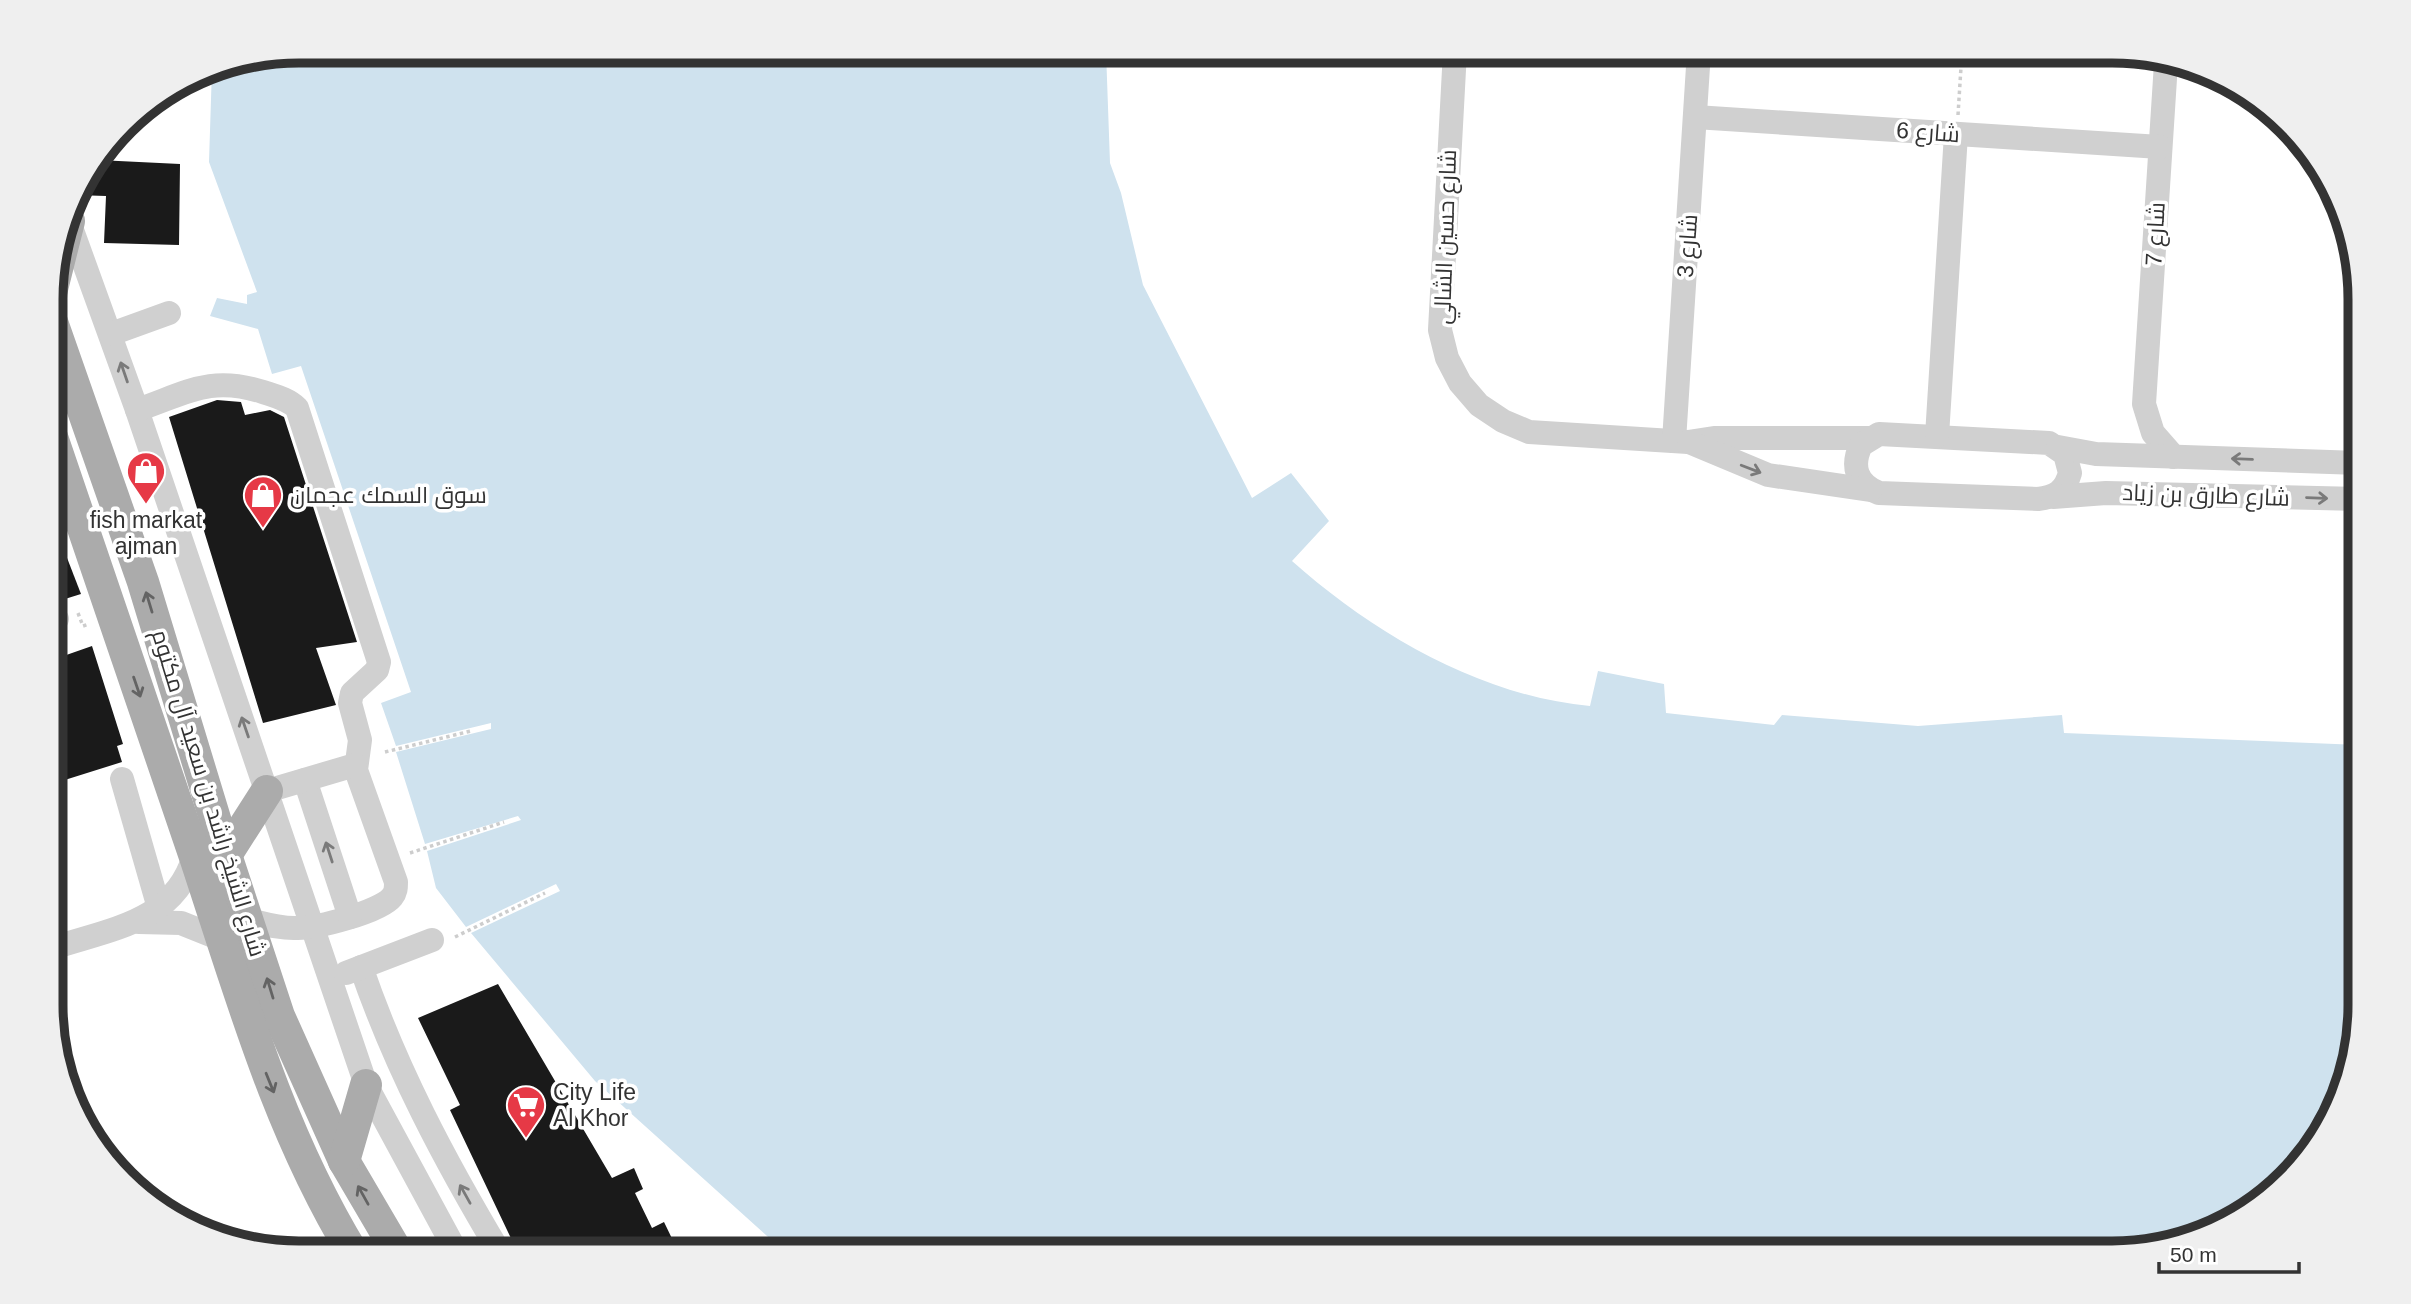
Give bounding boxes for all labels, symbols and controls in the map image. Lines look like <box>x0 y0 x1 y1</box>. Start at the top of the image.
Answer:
street label: شارع 6 <box>1895 117 1961 150</box>
street label: شارع حسين الشالي <box>1429 149 1466 325</box>
street label: شارع 7 <box>2140 201 2173 267</box>
street label: شارع 3 <box>1672 213 1705 279</box>
one-way arrow <box>117 362 129 384</box>
shop icon: fish markat ajman <box>125 450 167 505</box>
one-way arrow <box>2230 452 2253 466</box>
one-way arrow <box>1739 463 1761 476</box>
shop icon: سوق السمك عجمان <box>242 474 284 529</box>
street label: شارع طارق بن زياد <box>2122 479 2290 514</box>
place label: سوق السمك عجمان <box>290 482 487 509</box>
one-way arrow <box>2305 492 2328 505</box>
place label: fish markat ajman <box>90 507 203 559</box>
one-way arrow <box>142 592 155 614</box>
street label: شارع الشيخ راشد بن سعيد آل مكتوم <box>144 626 271 961</box>
one-way arrow <box>131 676 144 698</box>
one-way arrow <box>238 716 250 738</box>
one-way arrow <box>322 841 334 863</box>
one-way arrow <box>263 977 275 999</box>
one-way arrow <box>264 1072 277 1094</box>
place label: City Life Al Khor <box>553 1079 636 1131</box>
supermarket icon: City Life Al Khor <box>505 1084 547 1139</box>
one-way arrow <box>355 1185 369 1206</box>
one-way arrow <box>458 1185 472 1205</box>
scale bar <box>2159 1230 2299 1274</box>
text: 50 m <box>2170 1243 2217 1266</box>

